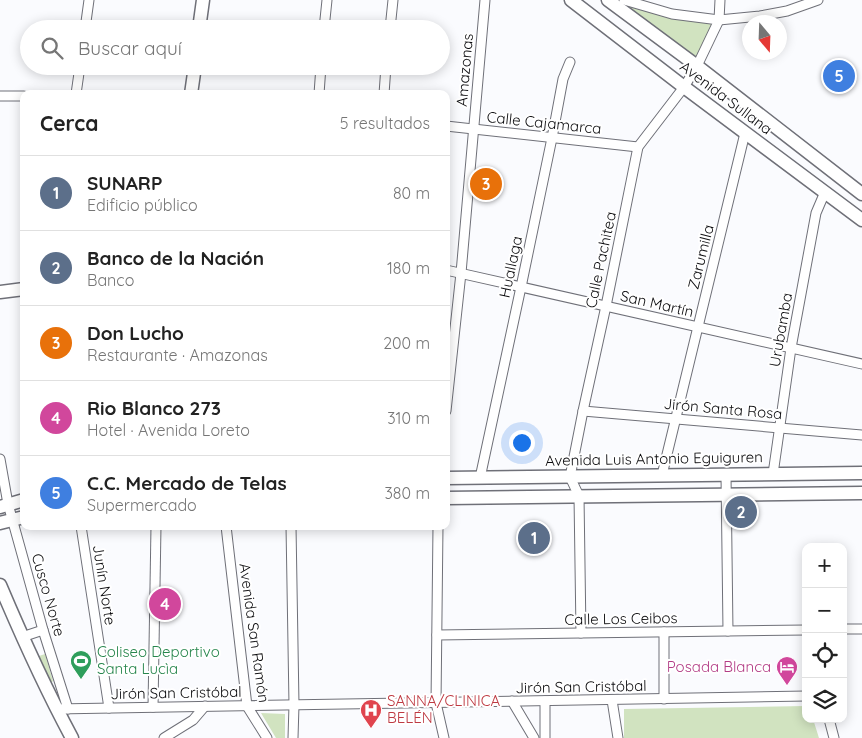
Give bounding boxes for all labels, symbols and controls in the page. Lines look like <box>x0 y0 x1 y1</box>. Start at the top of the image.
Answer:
north arrow <box>742 15 787 60</box>
search box <box>20 20 450 75</box>
street label: Amazonas <box>452 33 477 107</box>
icon: search <box>38 34 66 62</box>
text: Buscar aquí <box>78 36 182 60</box>
street label: Avenida Sullana <box>676 57 776 138</box>
pin: 5 <box>823 57 855 95</box>
street label: Calle Cajamarca <box>486 107 602 138</box>
text: Cerca <box>40 110 98 136</box>
text: 5 resultados <box>340 113 430 133</box>
pin: 3 <box>470 165 502 203</box>
text: SUNARP <box>87 171 162 195</box>
text: 1 <box>53 183 59 203</box>
text: 80 m <box>393 183 430 203</box>
text: Edificio público <box>87 195 198 215</box>
street label: Calle Pachitea <box>581 210 620 310</box>
street label: Zarumilla <box>683 223 718 291</box>
street label: Huallaga <box>495 234 526 300</box>
text: Banco de la Nación <box>87 246 264 270</box>
text: 2 <box>51 258 61 278</box>
text: 180 m <box>387 258 430 278</box>
text: Banco <box>87 270 134 290</box>
street label: San Martín <box>619 286 696 321</box>
street label: Urubamba <box>765 291 796 369</box>
text: Don Lucho <box>87 321 184 345</box>
text: 3 <box>52 333 60 353</box>
text: 200 m <box>383 333 430 353</box>
text: Restaurante · Amazonas <box>87 345 268 365</box>
street label: Jirón Santa Rosa <box>663 394 783 423</box>
text: Rio Blanco 273 <box>87 396 221 420</box>
text: 4 <box>51 408 61 428</box>
text: 310 m <box>387 408 430 428</box>
text: Hotel · Avenida Loreto <box>87 420 250 440</box>
your location <box>509 430 535 456</box>
street label: Avenida Luis Antonio Eguiguren <box>545 447 763 470</box>
text: C.C. Mercado de Telas <box>87 471 287 495</box>
text: 5 <box>51 483 61 503</box>
text: 380 m <box>384 483 430 503</box>
pin: 2 <box>725 493 757 531</box>
text: Supermercado <box>87 495 197 515</box>
pin: 1 <box>518 519 550 557</box>
street label: Junín Norte <box>89 543 120 626</box>
map controls <box>802 543 847 723</box>
button: + <box>802 543 847 588</box>
street label: Cusco Norte <box>28 551 69 639</box>
street label: Avenida San Ramón <box>235 562 274 704</box>
pin: 4 <box>149 585 181 623</box>
button: − <box>802 588 847 633</box>
street label: Calle Los Ceibos <box>564 608 678 629</box>
button: locate <box>802 633 847 678</box>
place label: Coliseo Deportivo Santa Lucìa <box>97 642 220 678</box>
sports icon: Coliseo Deportivo Santa Lucìa <box>69 649 93 680</box>
hotel icon: Posada Blanca <box>775 655 799 686</box>
place label: Posada Blanca <box>667 657 771 676</box>
street label: Jirón San Cristóbal <box>515 676 647 697</box>
button: layers <box>802 678 847 723</box>
street label: Jirón San Cristóbal <box>110 682 242 703</box>
place label: SANNA/CLINICA BELÉN <box>387 691 501 727</box>
hospital icon: SANNA/CLINICA BELÉN <box>359 698 383 729</box>

